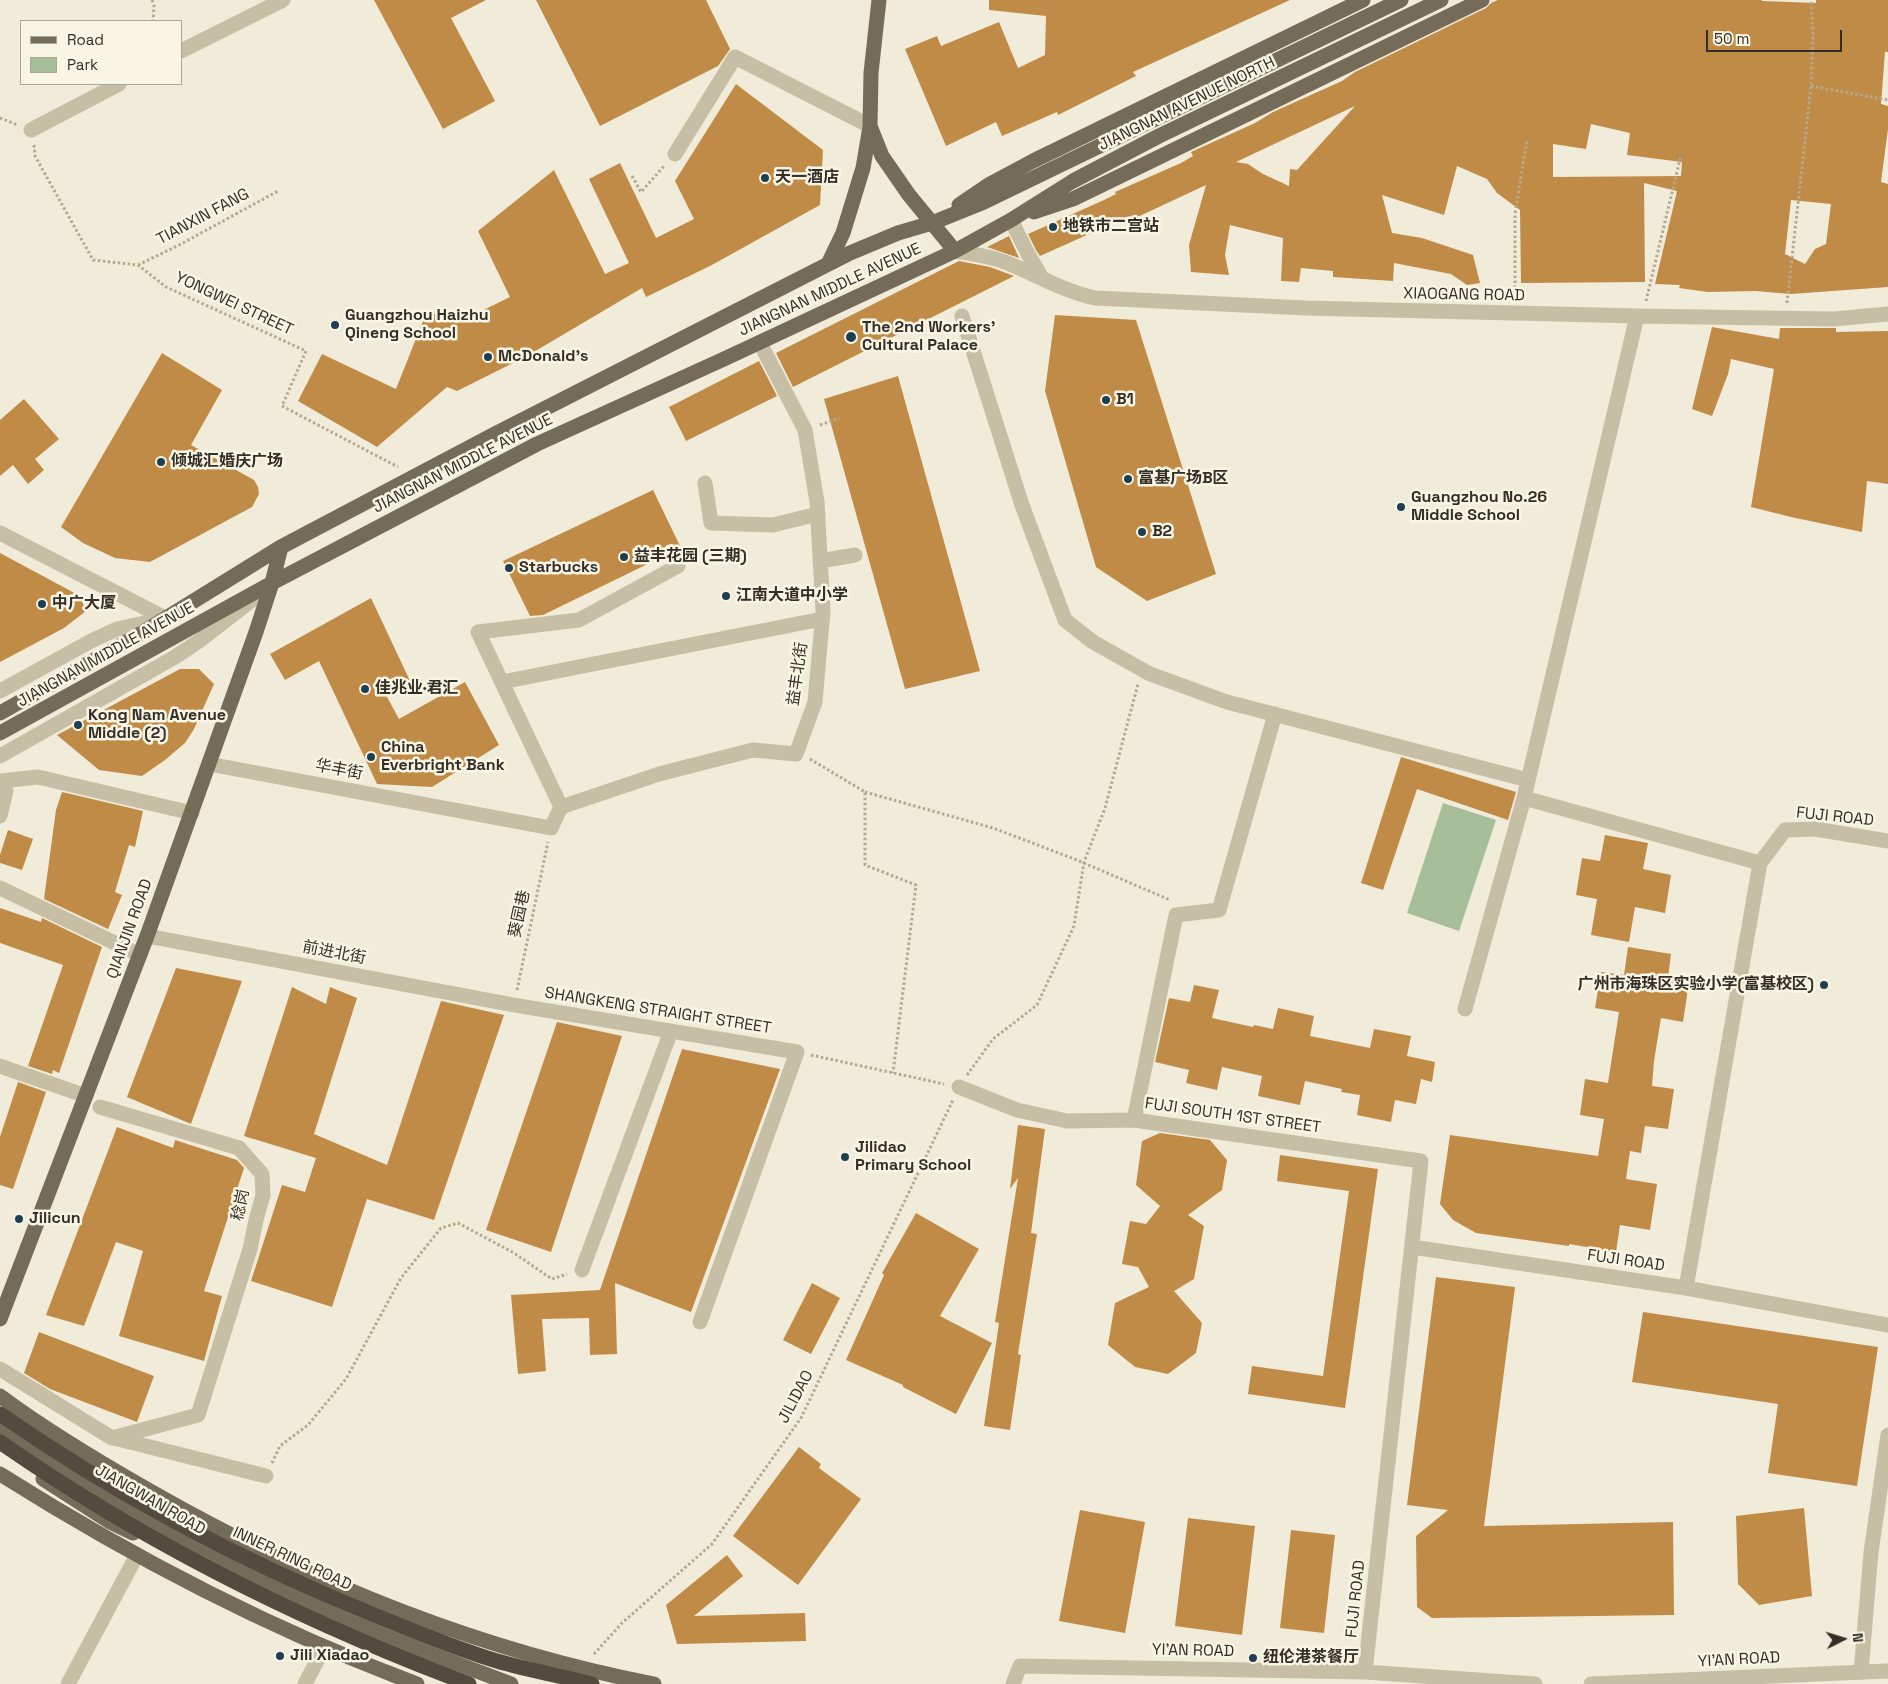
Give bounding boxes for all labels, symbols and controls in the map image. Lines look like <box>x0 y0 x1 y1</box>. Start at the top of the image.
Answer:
legend <box>20 20 182 85</box>
scale bar <box>1708 20 1844 52</box>
text: 50 m <box>1714 29 1749 48</box>
text: Road <box>67 30 104 49</box>
street label: JIANGNAN AVENUE NORTH <box>1096 53 1278 155</box>
text: Park <box>67 55 98 74</box>
place label: 天一酒店 <box>775 168 839 188</box>
marker: 天一酒店 <box>759 172 771 184</box>
street label: TIANXIN FANG <box>153 185 253 249</box>
place label: 地铁市二宫站 <box>1063 217 1159 237</box>
marker: 地铁市二宫站 <box>1047 221 1059 233</box>
street label: JIANGNAN MIDDLE AVENUE <box>736 239 924 341</box>
street label: YONGWEI STREET <box>172 268 296 340</box>
street label: XIAOGANG ROAD <box>1403 284 1525 306</box>
place label: Guangzhou Haizhu Qineng School <box>345 306 488 344</box>
place label: The 2nd Workers' Cultural Palace <box>862 318 995 356</box>
marker: Guangzhou Haizhu Qineng School <box>329 319 341 331</box>
marker: The 2nd Workers' Cultural Palace <box>844 330 858 344</box>
place label: McDonald's <box>498 347 588 367</box>
marker: McDonald's <box>482 351 494 363</box>
place label: B1 <box>1116 390 1134 410</box>
marker: B1 <box>1100 394 1112 406</box>
street label: JIANGNAN MIDDLE AVENUE <box>370 410 556 518</box>
place label: 倾城汇婚庆广场 <box>171 452 283 472</box>
marker: 倾城汇婚庆广场 <box>155 456 167 468</box>
place label: 富基广场B区 <box>1138 469 1229 489</box>
marker: 富基广场B区 <box>1122 473 1134 485</box>
place label: Guangzhou No.26 Middle School <box>1411 488 1547 526</box>
marker: Guangzhou No.26 Middle School <box>1395 501 1407 513</box>
place label: B2 <box>1152 522 1172 542</box>
marker: B2 <box>1136 526 1148 538</box>
place label: 益丰花园 (三期) <box>634 547 747 567</box>
marker: 益丰花园 (三期) <box>618 551 630 563</box>
place label: Starbucks <box>519 558 598 578</box>
marker: Starbucks <box>503 562 515 574</box>
place label: 江南大道中小学 <box>736 586 848 606</box>
marker: 江南大道中小学 <box>720 590 732 602</box>
place label: 中广大厦 <box>52 594 116 614</box>
street label: JIANGNAN MIDDLE AVENUE <box>14 598 198 712</box>
marker: 中广大厦 <box>36 598 48 610</box>
street label: 益丰北街 <box>784 641 812 707</box>
place label: 佳兆业·君汇 <box>375 679 458 699</box>
marker: 佳兆业·君汇 <box>359 683 371 695</box>
place label: Kong Nam Avenue Middle (2) <box>88 706 226 744</box>
marker: Kong Nam Avenue Middle (2) <box>72 719 84 731</box>
place label: China Everbright Bank <box>381 738 505 776</box>
marker: China Everbright Bank <box>365 751 377 763</box>
street label: 华丰街 <box>314 756 364 784</box>
street label: FUJI ROAD <box>1795 803 1875 831</box>
street label: QIANJIN ROAD <box>103 876 157 982</box>
street label: 葵园巷 <box>506 889 534 939</box>
street label: 前进北街 <box>301 937 367 969</box>
place label: 广州市海珠区实验小学(富基校区) <box>1577 975 1814 995</box>
marker: 广州市海珠区实验小学(富基校区) <box>1818 979 1830 991</box>
street label: SHANGKENG STRAIGHT STREET <box>543 984 773 1038</box>
street label: FUJI SOUTH 1ST STREET <box>1144 1094 1322 1138</box>
place label: Jilidao Primary School <box>855 1138 971 1176</box>
marker: Jilidao Primary School <box>839 1151 851 1163</box>
street label: 稔岗 <box>228 1187 254 1223</box>
place label: Jilicun <box>29 1209 81 1229</box>
marker: Jilicun <box>13 1213 25 1225</box>
street label: FUJI ROAD <box>1586 1246 1666 1276</box>
street label: JILIDAO <box>774 1367 818 1427</box>
street label: JIANGWAN ROAD <box>91 1461 209 1539</box>
street label: INNER RING ROAD <box>229 1523 355 1595</box>
street label: FUJI ROAD <box>1342 1559 1370 1639</box>
north arrow <box>1818 1614 1868 1664</box>
text: N <box>1849 1632 1867 1643</box>
street label: YI'AN ROAD <box>1152 1641 1234 1661</box>
place label: Jili Xiadao <box>290 1646 369 1666</box>
place label: 纽伦港茶餐厅 <box>1263 1648 1359 1668</box>
street label: YI'AN ROAD <box>1697 1648 1781 1672</box>
marker: Jili Xiadao <box>274 1650 286 1662</box>
marker: 纽伦港茶餐厅 <box>1247 1652 1259 1664</box>

